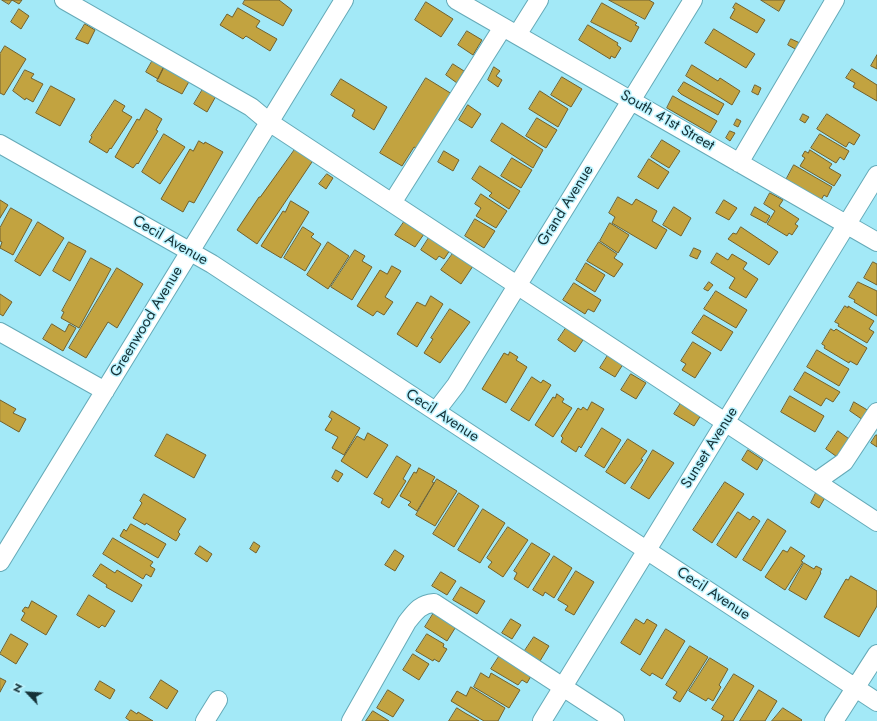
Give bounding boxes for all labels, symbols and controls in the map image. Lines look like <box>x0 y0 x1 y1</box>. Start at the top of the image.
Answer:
street label: South 41st Street <box>617 87 717 155</box>
street label: Grand Avenue <box>534 162 598 250</box>
street label: Cecil Avenue <box>129 212 211 270</box>
street label: Greenwood Avenue <box>107 263 187 381</box>
street label: Cecil Avenue <box>402 386 482 446</box>
street label: Sunset Avenue <box>678 404 742 492</box>
street label: Cecil Avenue <box>673 564 753 624</box>
north arrow <box>8 673 48 713</box>
text: N <box>8 681 26 695</box>

